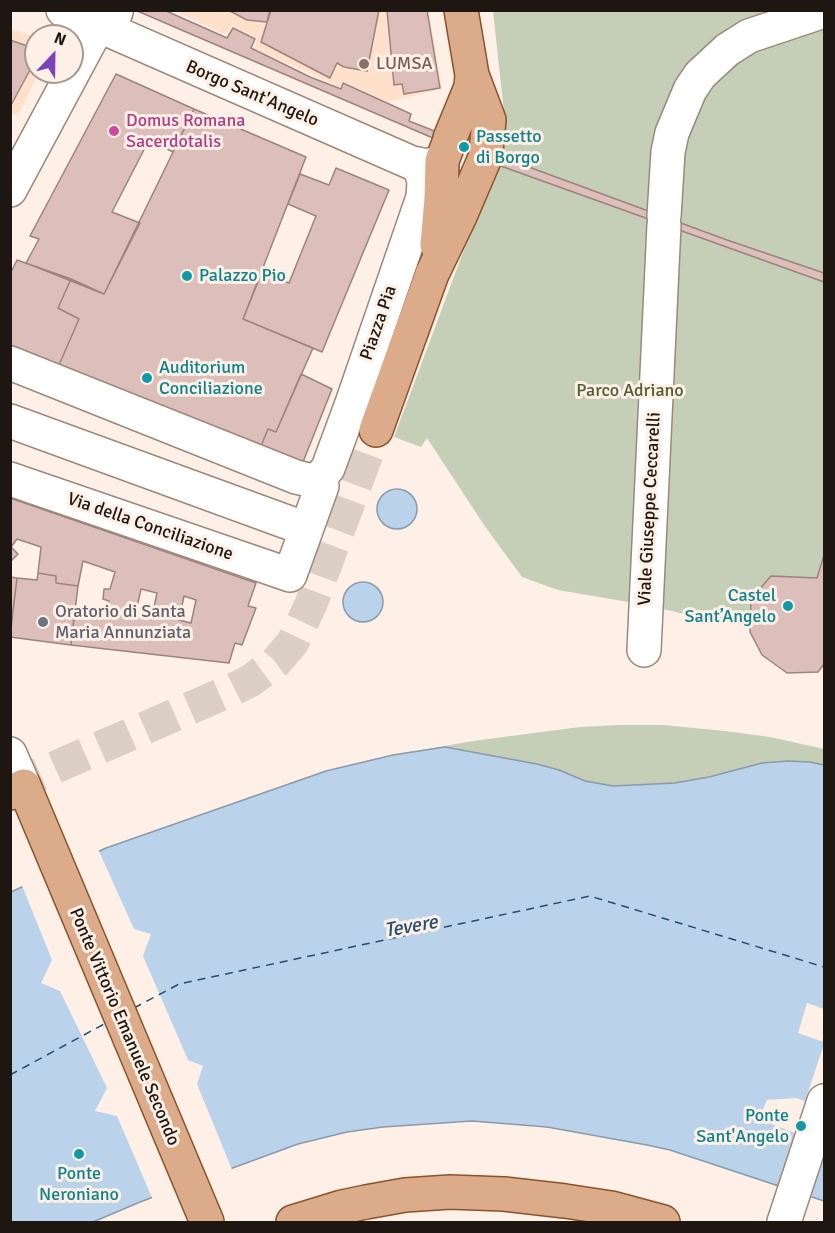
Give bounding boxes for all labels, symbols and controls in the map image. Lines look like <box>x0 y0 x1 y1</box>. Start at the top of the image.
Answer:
north arrow <box>24 24 84 84</box>
text: N <box>51 28 69 51</box>
place label: LUMSA <box>376 53 432 75</box>
street label: Borgo Sant'Angelo <box>182 56 322 132</box>
marker: LUMSA <box>357 57 371 71</box>
place label: Domus Romana Sacerdotalis <box>126 110 245 152</box>
marker: Domus Romana Sacerdotalis <box>107 124 121 138</box>
place label: Passetto di Borgo <box>476 126 541 168</box>
marker: Passetto di Borgo <box>457 140 471 154</box>
place label: Palazzo Pio <box>199 265 286 287</box>
marker: Palazzo Pio <box>180 269 194 283</box>
street label: Piazza Pia <box>356 283 402 363</box>
place label: Auditorium Conciliazione <box>159 357 263 400</box>
marker: Auditorium Conciliazione <box>140 371 154 385</box>
park label: Parco Adriano <box>576 380 684 402</box>
street label: Viale Giuseppe Ceccarelli <box>634 412 666 606</box>
street label: Via della Conciliazione <box>64 488 236 566</box>
place label: Castel Sant’Angelo <box>685 585 776 628</box>
marker: Castel Sant’Angelo <box>781 599 795 613</box>
place label: Oratorio di Santa Maria Annunziata <box>55 601 191 644</box>
marker: Oratorio di Santa Maria Annunziata <box>36 615 50 629</box>
street label: Ponte Vittorio Emanuele Secondo <box>64 905 184 1149</box>
water label: Tevere <box>382 911 440 943</box>
place label: Ponte Sant'Angelo <box>696 1105 789 1148</box>
marker: Ponte Sant'Angelo <box>794 1119 808 1133</box>
marker: Ponte Neroniano <box>72 1147 86 1161</box>
place label: Ponte Neroniano <box>39 1163 119 1206</box>

